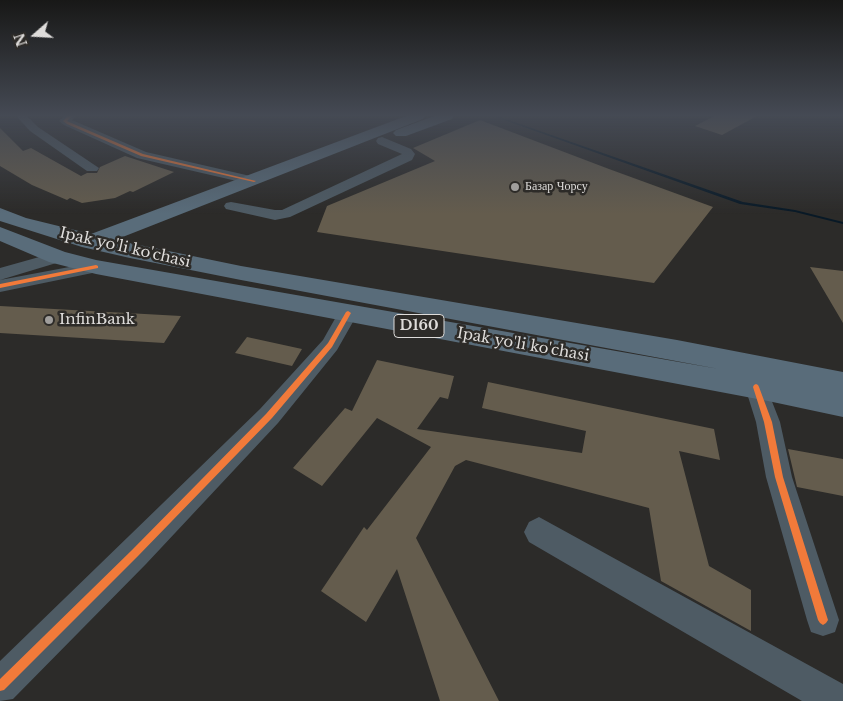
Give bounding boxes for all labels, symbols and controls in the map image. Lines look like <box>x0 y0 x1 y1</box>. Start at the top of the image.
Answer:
north arrow <box>10 10 60 60</box>
text: N <box>10 31 31 49</box>
place label: Базар Чорсу <box>525 180 588 194</box>
marker: Базар Чорсу <box>509 181 521 193</box>
street label: Ipak yo'li ko'chasi <box>58 224 192 272</box>
place label: InfinBank <box>59 311 135 329</box>
marker: InfinBank <box>43 314 55 326</box>
road number: D160 <box>394 314 444 338</box>
street label: Ipak yo'li ko'chasi <box>455 325 591 365</box>

